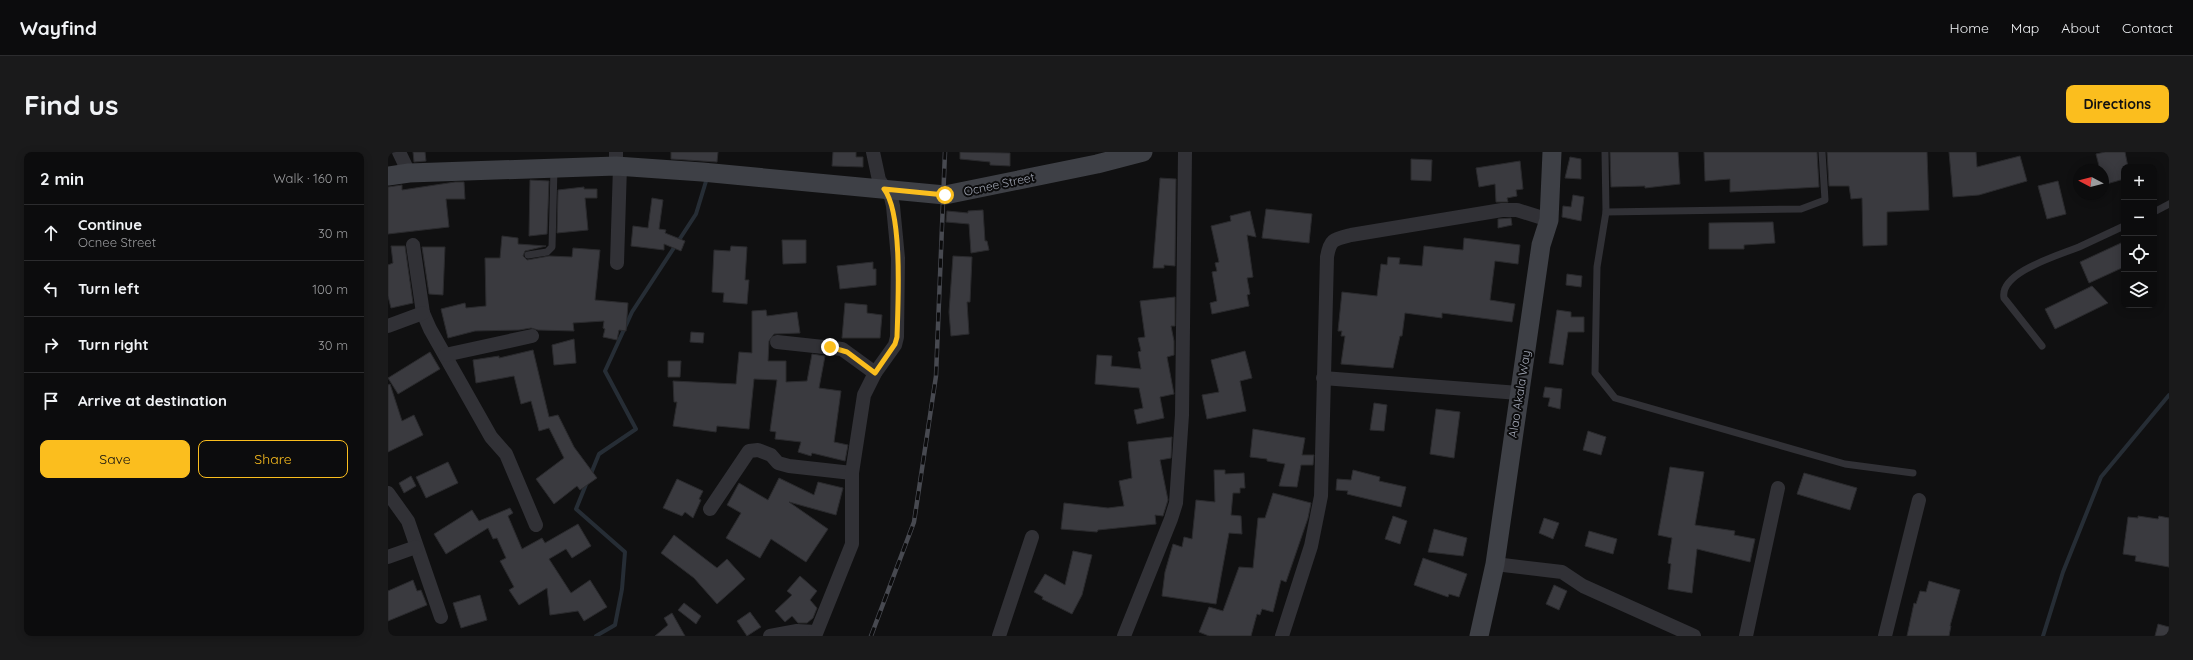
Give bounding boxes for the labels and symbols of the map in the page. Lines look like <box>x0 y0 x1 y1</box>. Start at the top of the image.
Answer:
north arrow <box>2073 164 2109 200</box>
street label: Ocnee Street <box>962 169 1036 199</box>
route start <box>936 186 954 204</box>
route end <box>821 338 839 356</box>
street label: Alao Akala Way <box>1505 349 1533 439</box>

